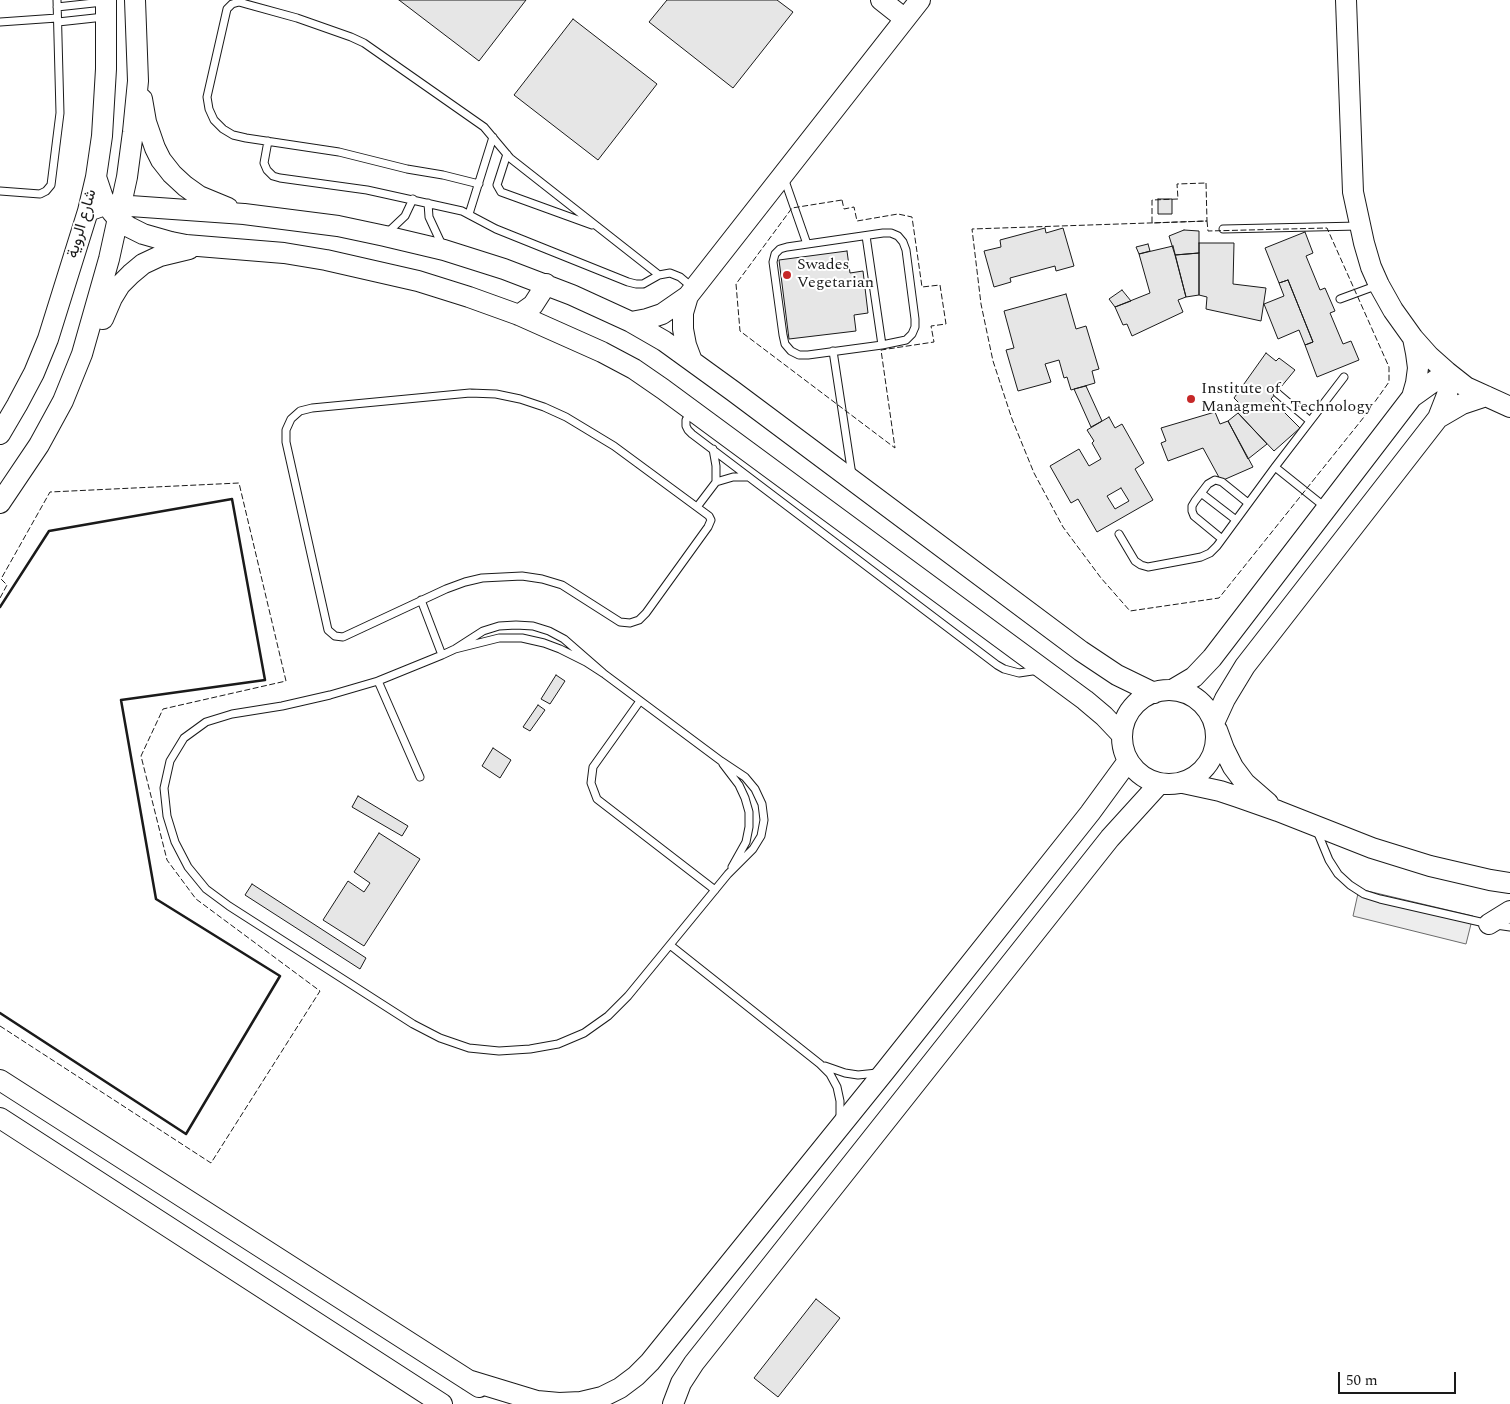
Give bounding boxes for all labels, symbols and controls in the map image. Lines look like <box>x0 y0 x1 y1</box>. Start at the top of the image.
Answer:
street label: شارع الروية <box>64 187 102 261</box>
place label: Swades Vegetarian <box>797 256 874 294</box>
marker: Swades Vegetarian <box>781 269 793 281</box>
place label: Institute of Managment Technology <box>1201 380 1373 418</box>
marker: Institute of Managment Technology <box>1185 393 1197 405</box>
scale bar <box>1340 1362 1458 1394</box>
text: 50 m <box>1346 1369 1378 1392</box>

